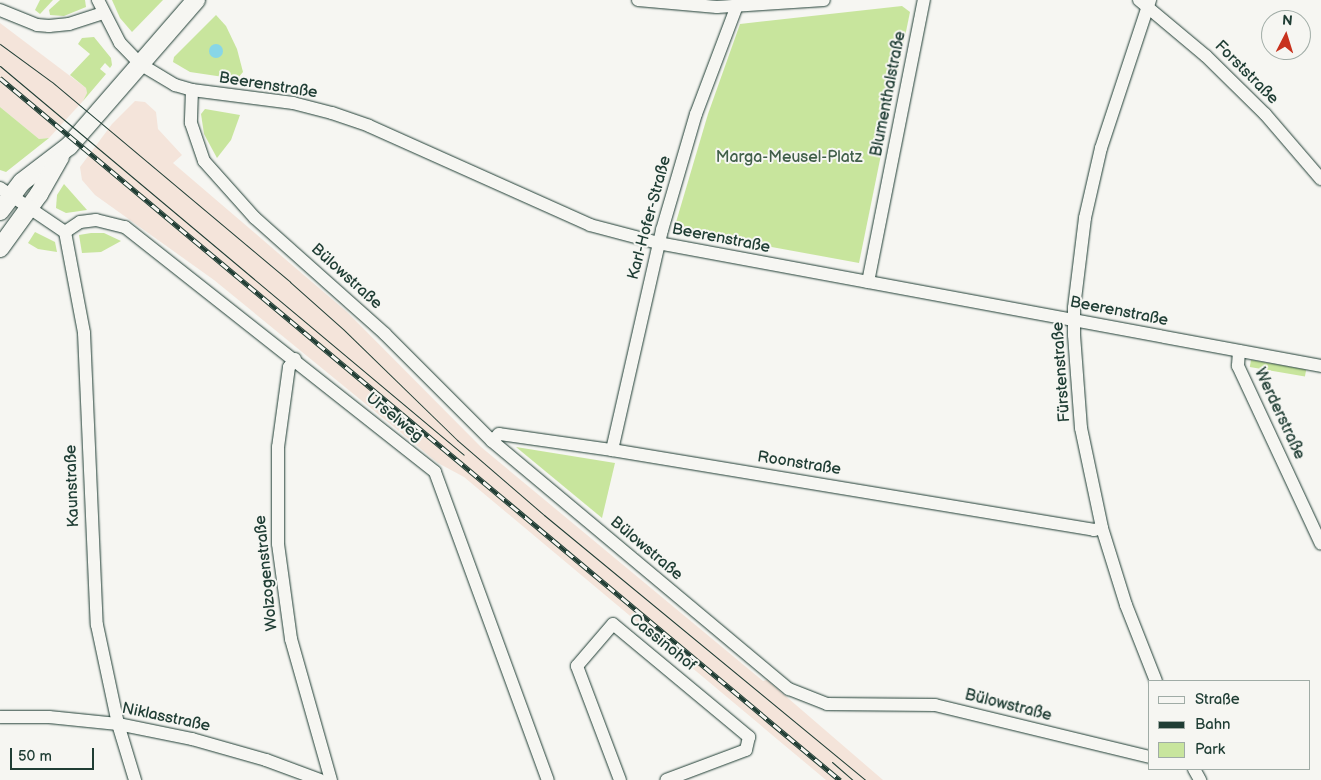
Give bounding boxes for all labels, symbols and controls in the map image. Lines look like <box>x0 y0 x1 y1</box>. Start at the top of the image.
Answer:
north arrow <box>1261 10 1311 60</box>
text: N <box>1281 12 1293 29</box>
street label: Blumenthalstraße <box>867 30 911 158</box>
street label: Forststraße <box>1210 37 1282 109</box>
street label: Beerenstraße <box>217 69 319 103</box>
park label: Marga-Meusel-Platz <box>716 148 862 168</box>
street label: Karl-Hofer-Straße <box>624 154 676 282</box>
street label: Beerenstraße <box>670 220 772 258</box>
street label: Bülowstraße <box>307 240 385 314</box>
street label: Beerenstraße <box>1068 293 1170 331</box>
street label: Fürstenstraße <box>1049 321 1075 423</box>
street label: Werderstraße <box>1249 365 1309 463</box>
street label: Urselweg <box>362 389 426 447</box>
street label: Kaunstraße <box>62 444 84 528</box>
street label: Roonstraße <box>756 448 842 480</box>
street label: Bülowstraße <box>606 513 686 585</box>
street label: Wolzogenstraße <box>251 514 283 632</box>
street label: Cassinohof <box>625 610 699 676</box>
legend <box>1148 680 1311 770</box>
street label: Bülowstraße <box>963 686 1053 726</box>
text: Straße <box>1195 690 1240 709</box>
street label: Niklasstraße <box>120 699 212 737</box>
text: Bahn <box>1195 715 1231 734</box>
scale bar <box>12 738 96 770</box>
text: Park <box>1195 740 1225 759</box>
text: 50 m <box>18 747 52 766</box>

